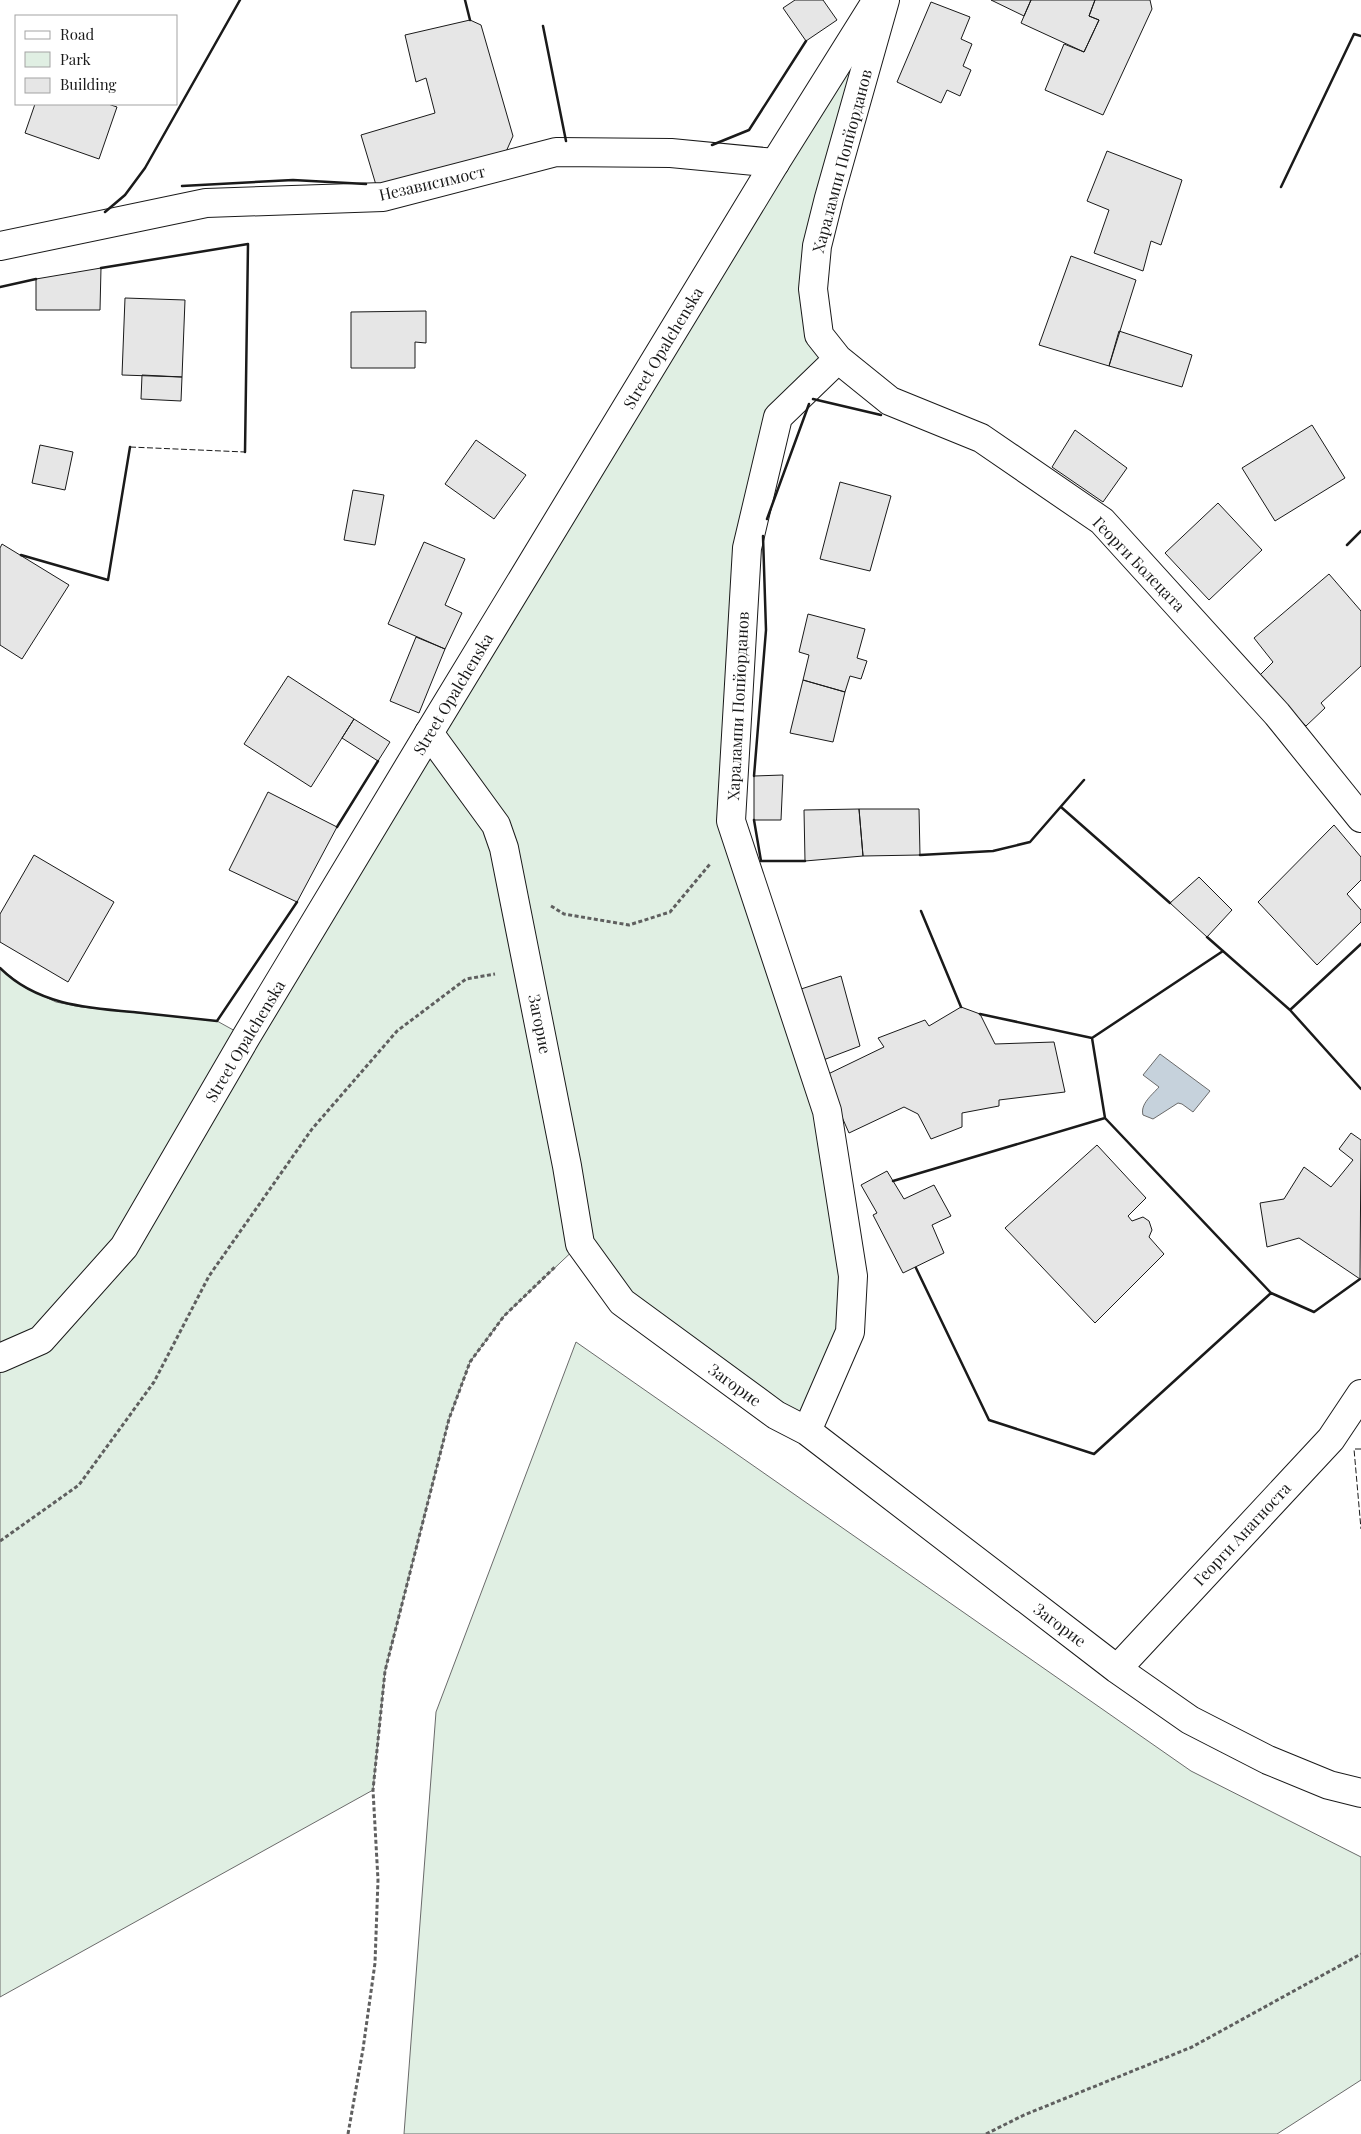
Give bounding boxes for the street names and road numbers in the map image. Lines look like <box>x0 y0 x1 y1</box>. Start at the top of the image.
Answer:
street label: Харалампи Попйорданов <box>807 67 876 255</box>
street label: Независимост <box>377 160 487 205</box>
street label: Street Opalchenska <box>618 283 707 413</box>
street label: Георги Болецата <box>1089 512 1190 616</box>
street label: Харалампи Попйорданов <box>722 611 753 801</box>
street label: Street Opalchenska <box>408 629 497 759</box>
street label: Street Opalchenska <box>200 976 289 1106</box>
street label: Загорие <box>524 992 557 1056</box>
street label: Загорие <box>705 1358 766 1411</box>
street label: Георги Анагноста <box>1188 1478 1295 1590</box>
street label: Загорие <box>1030 1598 1091 1651</box>

